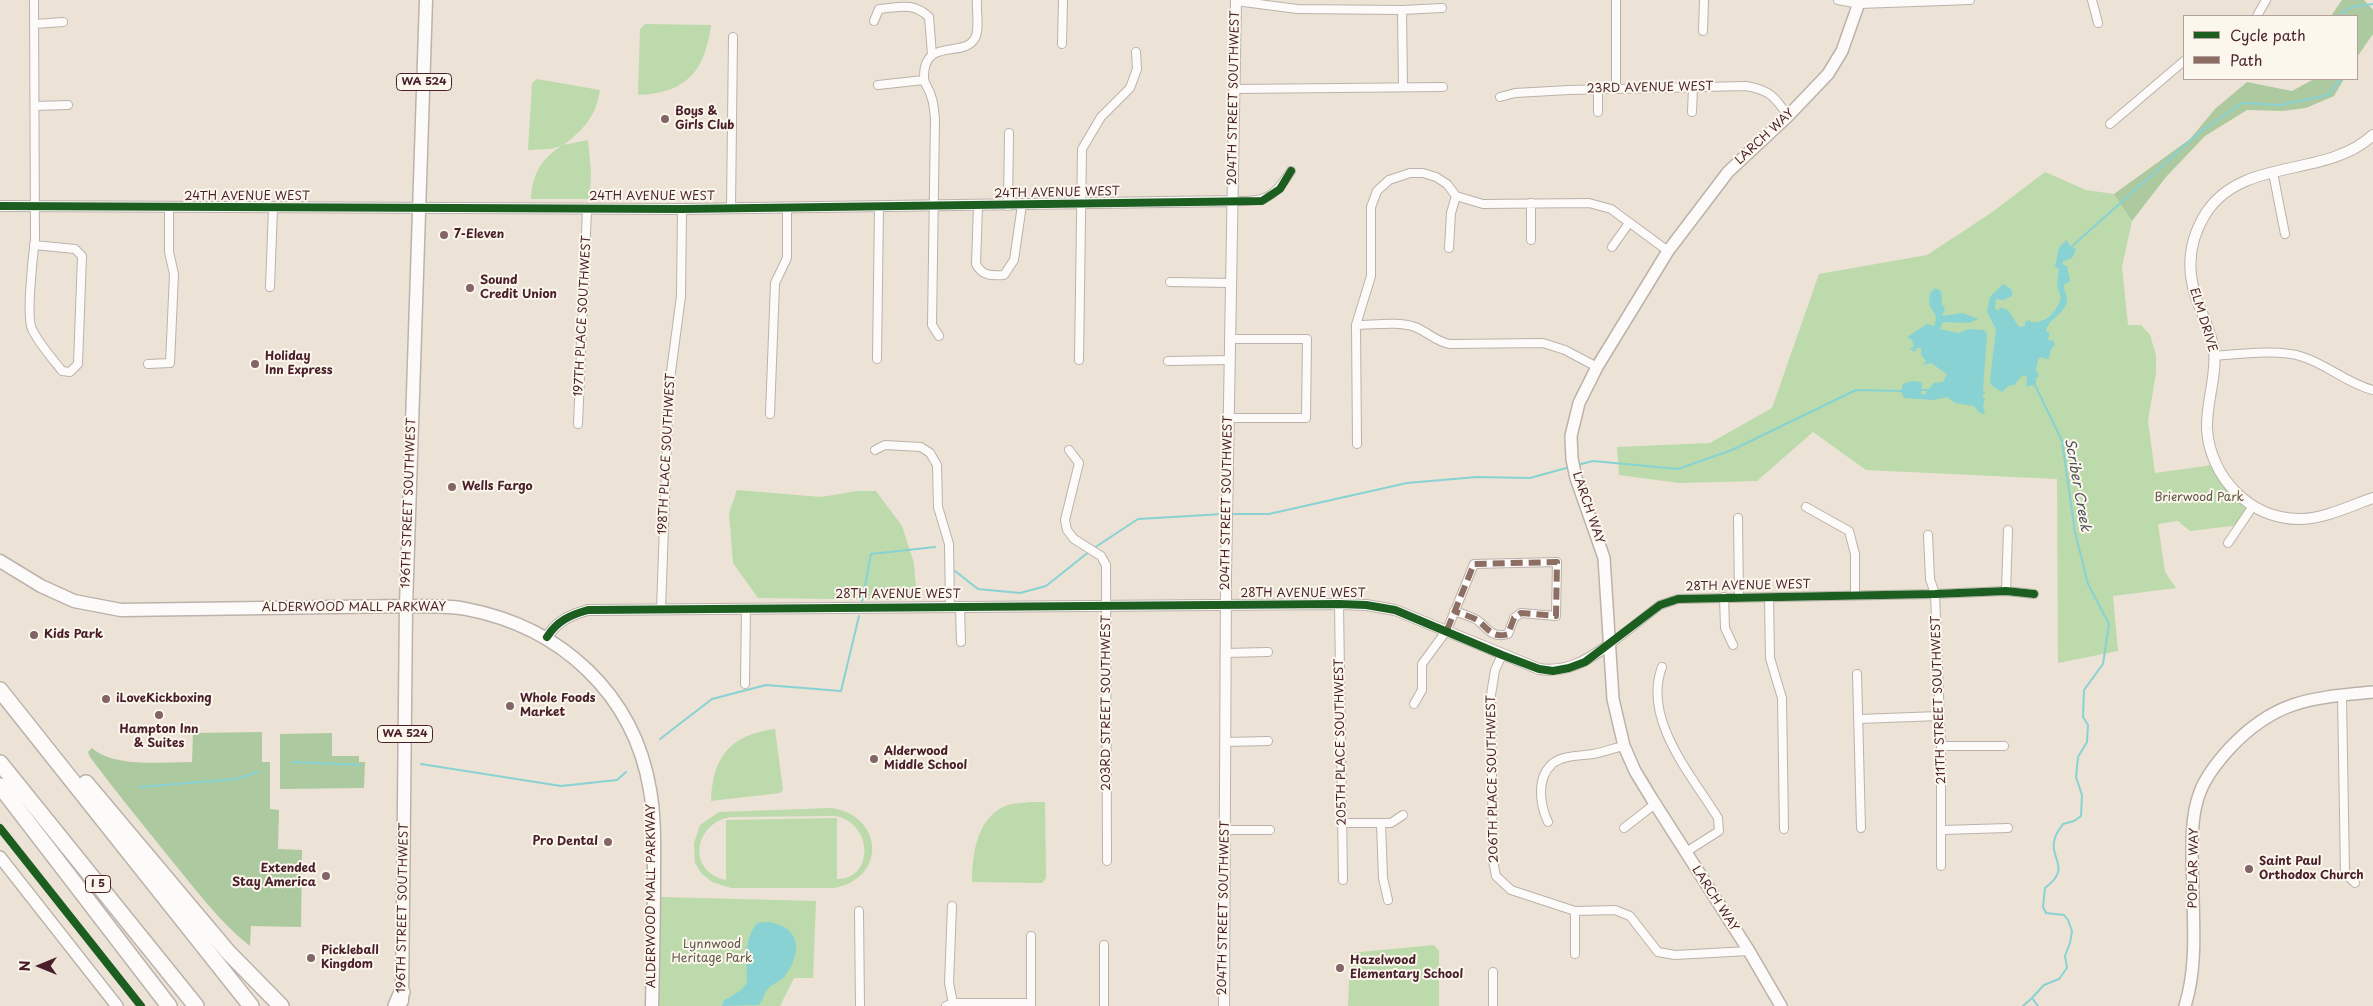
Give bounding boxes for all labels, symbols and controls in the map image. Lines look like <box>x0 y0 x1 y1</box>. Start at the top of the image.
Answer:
street label: 204TH STREET SOUTHWEST <box>1225 10 1243 186</box>
legend <box>2183 15 2358 80</box>
text: Cycle path <box>2230 23 2306 46</box>
text: Path <box>2230 48 2262 71</box>
road number: WA 524 <box>396 74 452 90</box>
street label: 23RD AVENUE WEST <box>1586 80 1714 96</box>
place label: Boys & Girls Club <box>675 105 734 133</box>
street label: LARCH WAY <box>1733 106 1797 168</box>
marker: Boys & Girls Club <box>659 113 671 125</box>
street label: 24TH AVENUE WEST <box>994 185 1120 201</box>
street label: 24TH AVENUE WEST <box>184 190 310 204</box>
street label: 24TH AVENUE WEST <box>589 190 715 204</box>
place label: 7-Eleven <box>454 228 504 242</box>
marker: 7-Eleven <box>438 229 450 241</box>
street label: 197TH PLACE SOUTHWEST <box>572 235 594 397</box>
place label: Sound Credit Union <box>480 274 557 302</box>
marker: Sound Credit Union <box>464 282 476 294</box>
street label: ELM DRIVE <box>2186 286 2220 354</box>
place label: Holiday Inn Express <box>265 350 333 378</box>
marker: Holiday Inn Express <box>249 358 261 370</box>
street label: 198TH PLACE SOUTHWEST <box>656 373 678 535</box>
street label: 204TH STREET SOUTHWEST <box>1218 415 1236 591</box>
street label: 196TH STREET SOUTHWEST <box>399 417 419 589</box>
water label: Scriber Creek <box>2061 437 2093 533</box>
street label: LARCH WAY <box>1569 470 1607 546</box>
place label: Wells Fargo <box>462 480 533 494</box>
marker: Wells Fargo <box>446 481 458 493</box>
park label: Brierwood Park <box>2154 491 2244 505</box>
street label: 28TH AVENUE WEST <box>1685 578 1811 594</box>
street label: 28TH AVENUE WEST <box>1240 587 1366 601</box>
street label: 28TH AVENUE WEST <box>835 588 961 602</box>
street label: ALDERWOOD MALL PARKWAY <box>262 601 446 615</box>
street label: 203RD STREET SOUTHWEST <box>1100 615 1114 791</box>
street label: 211TH STREET SOUTHWEST <box>1929 615 1949 785</box>
place label: Kids Park <box>44 628 103 642</box>
marker: Kids Park <box>28 629 40 641</box>
street label: 205TH PLACE SOUTHWEST <box>1332 658 1350 826</box>
place label: iLoveKickboxing <box>116 692 212 706</box>
place label: Whole Foods Market <box>520 692 595 720</box>
marker: iLoveKickboxing <box>100 693 112 705</box>
street label: 206TH PLACE SOUTHWEST <box>1484 695 1502 863</box>
marker: Whole Foods Market <box>504 700 516 712</box>
marker: Hampton Inn & Suites <box>153 709 165 721</box>
place label: Hampton Inn & Suites <box>119 723 199 751</box>
road number: WA 524 <box>378 726 432 742</box>
place label: Alderwood Middle School <box>884 745 967 773</box>
marker: Alderwood Middle School <box>868 753 880 765</box>
street label: ALDERWOOD MALL PARKWAY <box>645 804 659 988</box>
street label: 204TH STREET SOUTHWEST <box>1215 820 1233 996</box>
street label: 196TH STREET SOUTHWEST <box>394 823 412 993</box>
street label: POPLAR WAY <box>2186 828 2202 908</box>
place label: Pro Dental <box>532 835 598 849</box>
marker: Pro Dental <box>602 836 614 848</box>
place label: Saint Paul Orthodox Church <box>2259 855 2364 883</box>
place label: Extended Stay America <box>232 862 316 890</box>
marker: Saint Paul Orthodox Church <box>2243 863 2255 875</box>
street label: LARCH WAY <box>1689 864 1741 934</box>
marker: Extended Stay America <box>320 870 332 882</box>
road number: I 5 <box>86 876 110 892</box>
park label: Lynnwood Heritage Park <box>672 938 752 966</box>
north arrow <box>15 941 65 991</box>
place label: Pickleball Kingdom <box>321 944 379 972</box>
marker: Pickleball Kingdom <box>305 952 317 964</box>
place label: Hazelwood Elementary School <box>1350 954 1463 982</box>
text: N <box>14 960 35 972</box>
marker: Hazelwood Elementary School <box>1334 962 1346 974</box>

